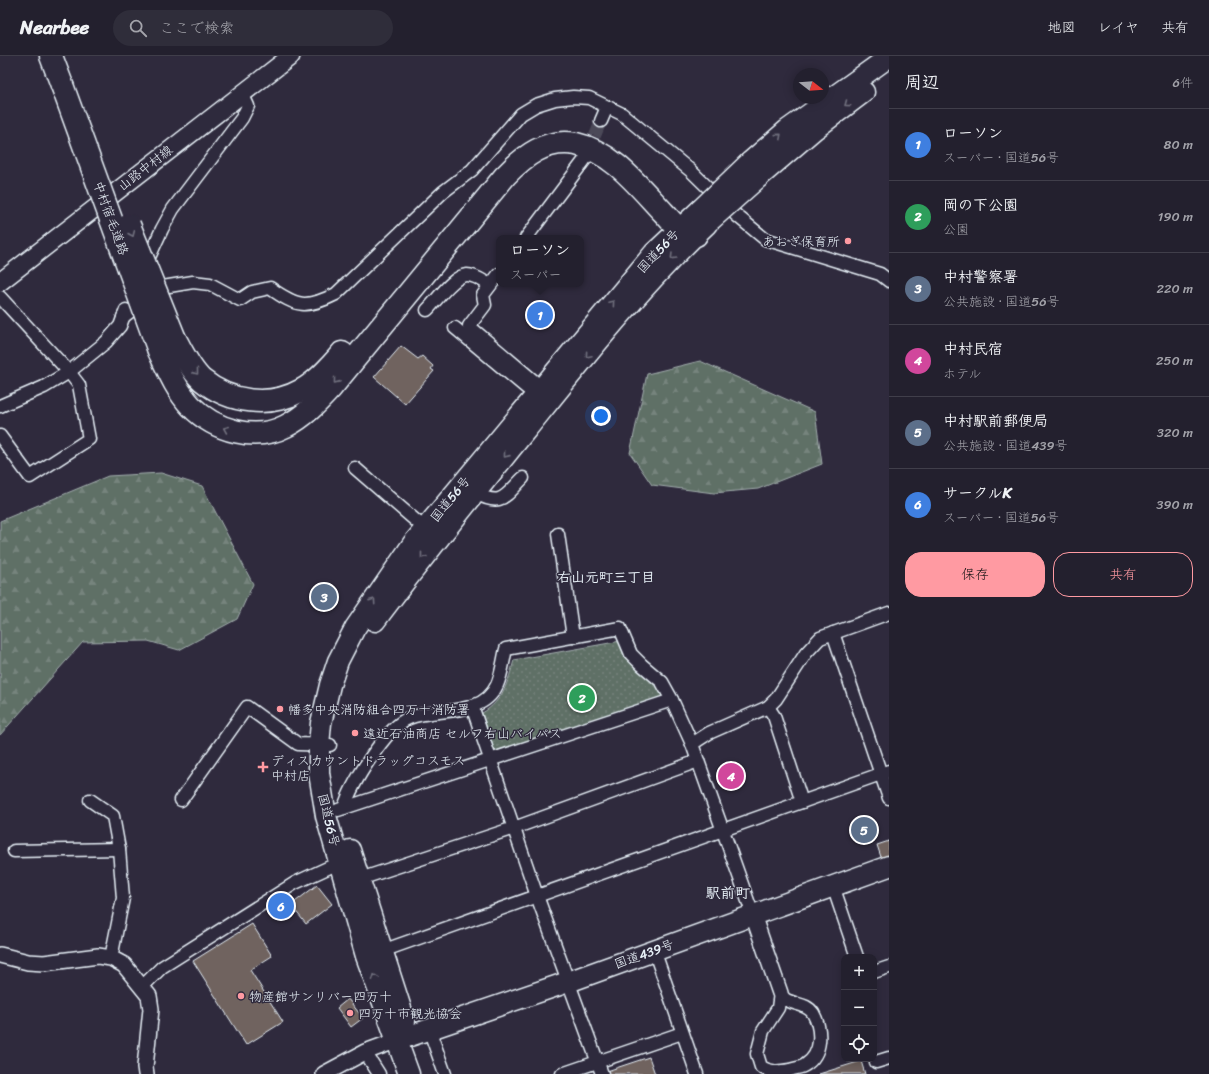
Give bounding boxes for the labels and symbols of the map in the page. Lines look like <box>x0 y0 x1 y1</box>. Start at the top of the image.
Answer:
north arrow <box>793 68 829 104</box>
one-way arrow <box>844 100 851 107</box>
one-way arrow <box>774 134 782 141</box>
street label: 山路中村線 <box>112 138 178 197</box>
street label: 中村宿毛道路 <box>87 177 135 259</box>
street label: 国道56号 <box>631 223 685 279</box>
one-way arrow <box>128 230 136 237</box>
place label: あおぎ保育所 <box>762 230 840 253</box>
marker: あおぎ保育所 <box>843 236 853 246</box>
one-way arrow <box>670 252 678 260</box>
pin: 1 <box>527 300 553 330</box>
one-way arrow <box>608 301 615 308</box>
one-way arrow <box>586 350 593 358</box>
one-way arrow <box>191 368 198 375</box>
one-way arrow <box>334 377 341 384</box>
your location <box>591 406 611 426</box>
one-way arrow <box>222 425 229 433</box>
one-way arrow <box>503 451 510 458</box>
street label: 国道56号 <box>424 471 476 527</box>
one-way arrow <box>421 552 428 559</box>
district label: 右山元町三丁目 <box>557 565 655 590</box>
pin: 3 <box>311 582 337 612</box>
one-way arrow <box>368 598 375 605</box>
pin: 2 <box>569 683 595 713</box>
place label: 幡多中央消防組合四万十消防署 <box>288 698 470 721</box>
marker: 幡多中央消防組合四万十消防署 <box>275 704 285 714</box>
place label: 遠近石油商店 セルフ右山バイパス <box>363 722 562 745</box>
marker: 遠近石油商店 セルフ右山バイパス <box>350 728 360 738</box>
place label: ディスカウントドラッグコスモス 中村店 <box>271 749 465 787</box>
pin: 4 <box>718 761 744 791</box>
marker: ディスカウントドラッグコスモス 中村店 <box>258 762 268 772</box>
street label: 国道56号 <box>311 791 347 849</box>
pin: 5 <box>851 815 877 845</box>
district label: 駅前町 <box>705 880 751 906</box>
pin: 6 <box>268 891 294 921</box>
street label: 国道439号 <box>611 933 677 975</box>
one-way arrow <box>371 974 379 981</box>
place label: 物産館サンリバー四万十 <box>249 985 392 1008</box>
marker: 物産館サンリバー四万十 <box>236 991 246 1001</box>
place label: 四万十市観光協会 <box>358 1002 462 1025</box>
marker: 四万十市観光協会 <box>345 1008 355 1018</box>

